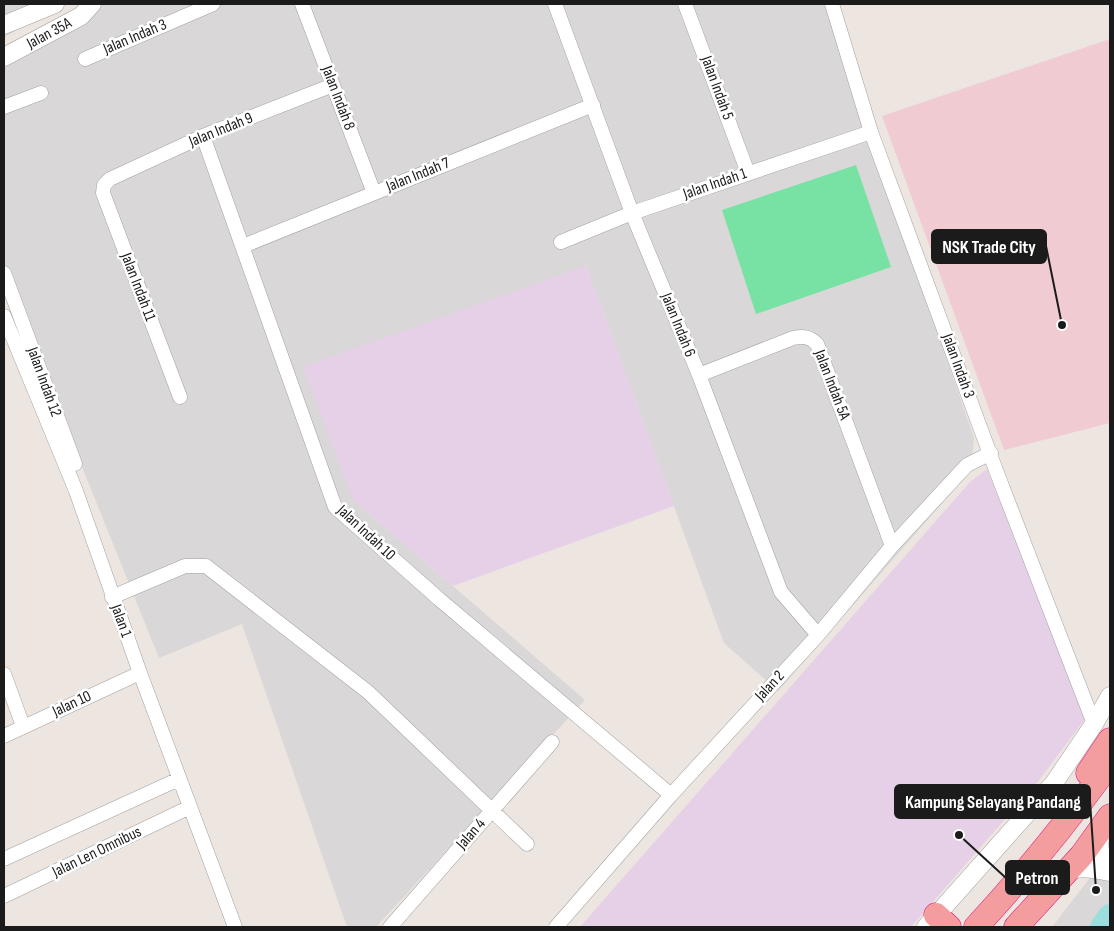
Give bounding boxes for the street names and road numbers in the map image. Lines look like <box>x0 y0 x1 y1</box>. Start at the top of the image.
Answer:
street label: Jalan 35A <box>22 13 75 53</box>
street label: Jalan Indah 3 <box>100 15 170 59</box>
street label: Jalan Indah 5 <box>696 52 737 123</box>
street label: Jalan Indah 8 <box>317 62 359 133</box>
street label: Jalan Indah 9 <box>185 109 256 152</box>
street label: Jalan Indah 7 <box>383 153 453 197</box>
street label: Jalan Indah 1 <box>680 164 750 204</box>
street label: Jalan Indah 11 <box>116 249 160 324</box>
street label: Jalan Indah 6 <box>656 289 699 360</box>
street label: Jalan Indah 3 <box>937 330 978 401</box>
street label: Jalan Indah 12 <box>22 344 65 419</box>
street label: Jalan Indah 5A <box>810 346 854 423</box>
street label: Jalan Indah 10 <box>332 500 399 565</box>
street label: Jalan 1 <box>106 601 136 640</box>
street label: Jalan 2 <box>751 667 789 706</box>
street label: Jalan 10 <box>49 687 94 722</box>
street label: Jalan 4 <box>452 814 490 854</box>
street label: Jalan Len Omnibus <box>49 822 145 882</box>

